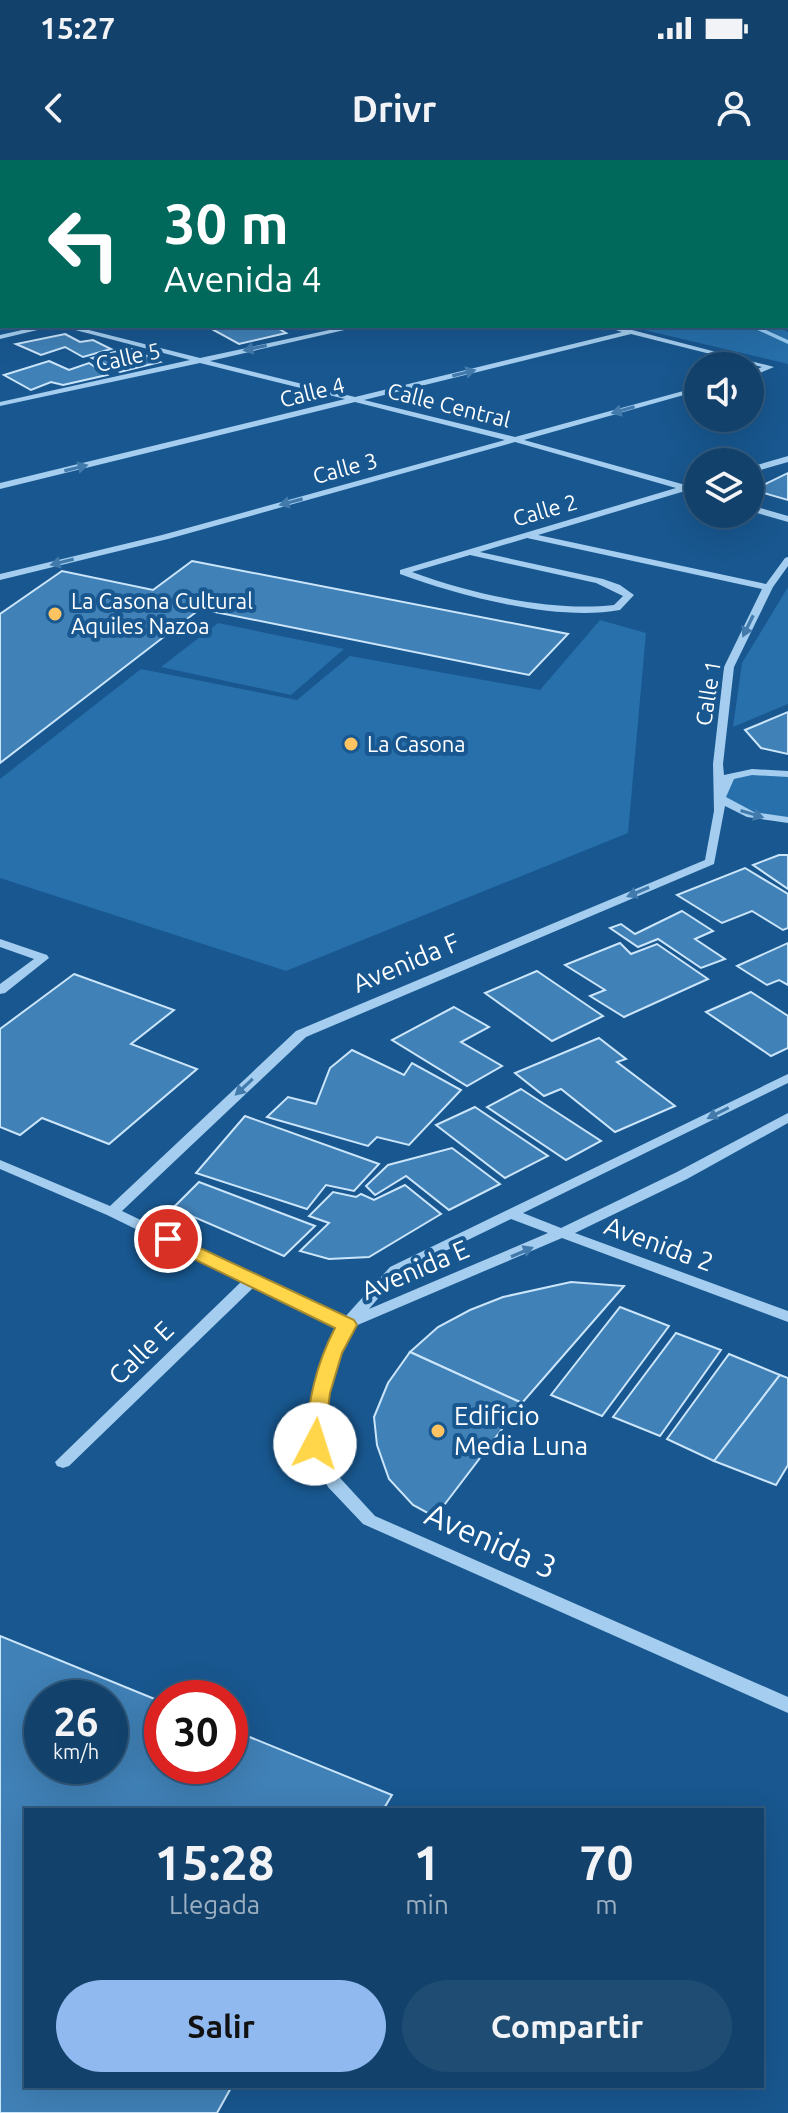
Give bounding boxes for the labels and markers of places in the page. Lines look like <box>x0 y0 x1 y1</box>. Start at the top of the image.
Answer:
place label: La Casona Cultural Aquiles Nazoa <box>71 588 253 638</box>
marker: La Casona Cultural Aquiles Nazoa <box>46 605 64 623</box>
place label: La Casona <box>367 731 466 756</box>
marker: La Casona <box>342 735 360 753</box>
pin <box>134 1205 202 1273</box>
place label: Edificio Media Luna <box>454 1401 588 1460</box>
marker: Edificio Media Luna <box>429 1422 447 1440</box>

